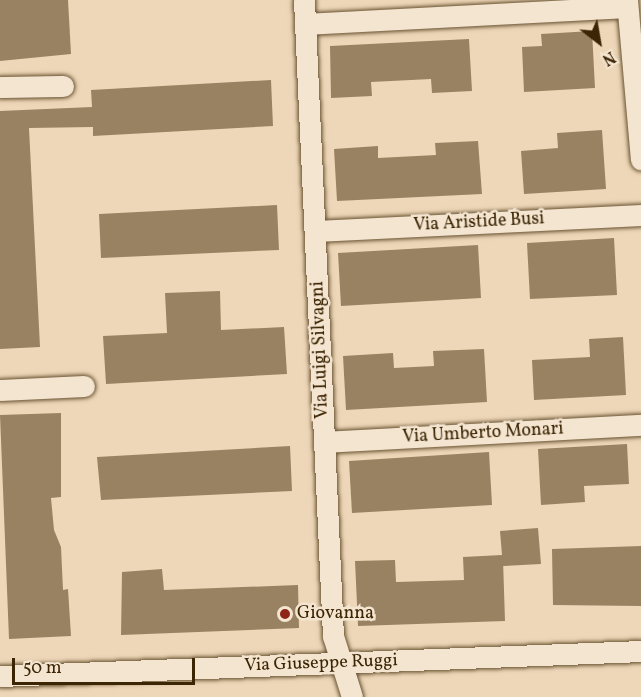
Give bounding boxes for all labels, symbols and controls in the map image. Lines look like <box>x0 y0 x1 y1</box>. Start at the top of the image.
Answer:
north arrow <box>569 12 629 72</box>
text: N <box>598 45 619 70</box>
street label: Via Aristide Busi <box>413 209 545 237</box>
street label: Via Luigi Silvagni <box>308 281 334 419</box>
street label: Via Umberto Monari <box>402 419 564 449</box>
place label: Giovanna <box>297 603 374 625</box>
marker: Giovanna <box>278 607 292 621</box>
scale bar <box>15 646 198 684</box>
street label: Via Giuseppe Ruggi <box>244 651 398 677</box>
text: 50 m <box>23 656 62 681</box>

